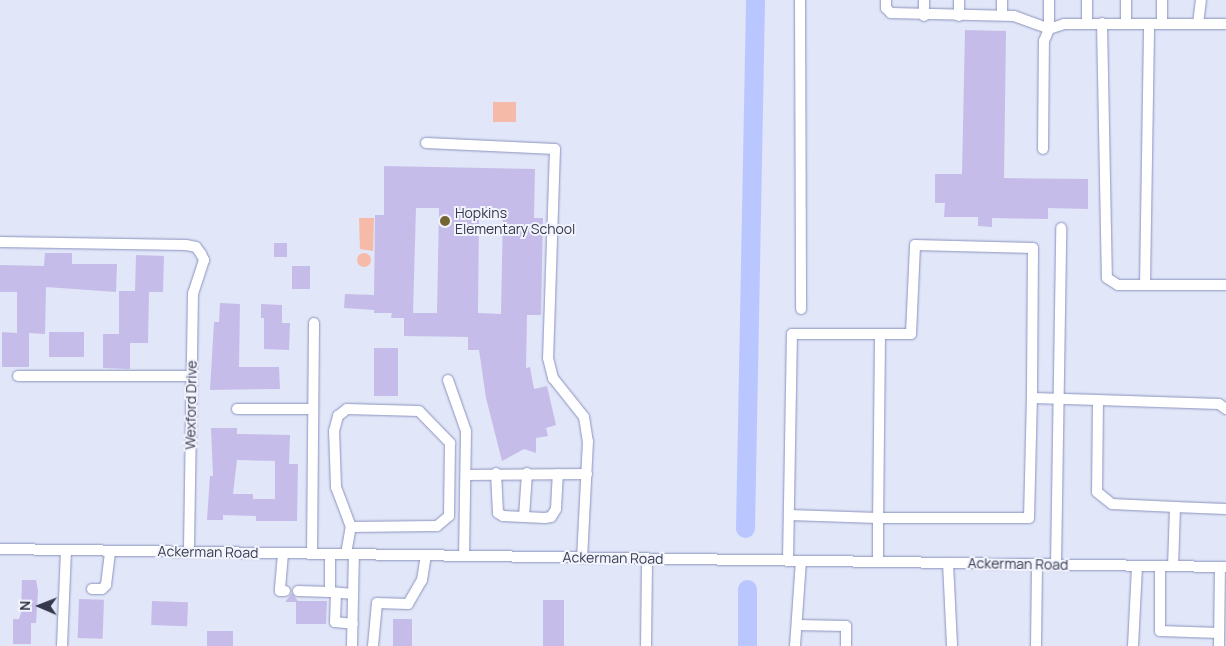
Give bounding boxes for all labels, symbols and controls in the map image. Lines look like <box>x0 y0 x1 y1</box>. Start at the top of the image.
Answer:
place label: Hopkins Elementary School <box>455 205 575 238</box>
marker: Hopkins Elementary School <box>439 215 451 227</box>
street label: Wexford Drive <box>182 360 200 450</box>
street label: Ackerman Road <box>158 543 258 561</box>
street label: Ackerman Road <box>563 549 663 567</box>
street label: Ackerman Road <box>968 555 1068 573</box>
north arrow <box>15 581 65 631</box>
text: N <box>15 601 34 611</box>

